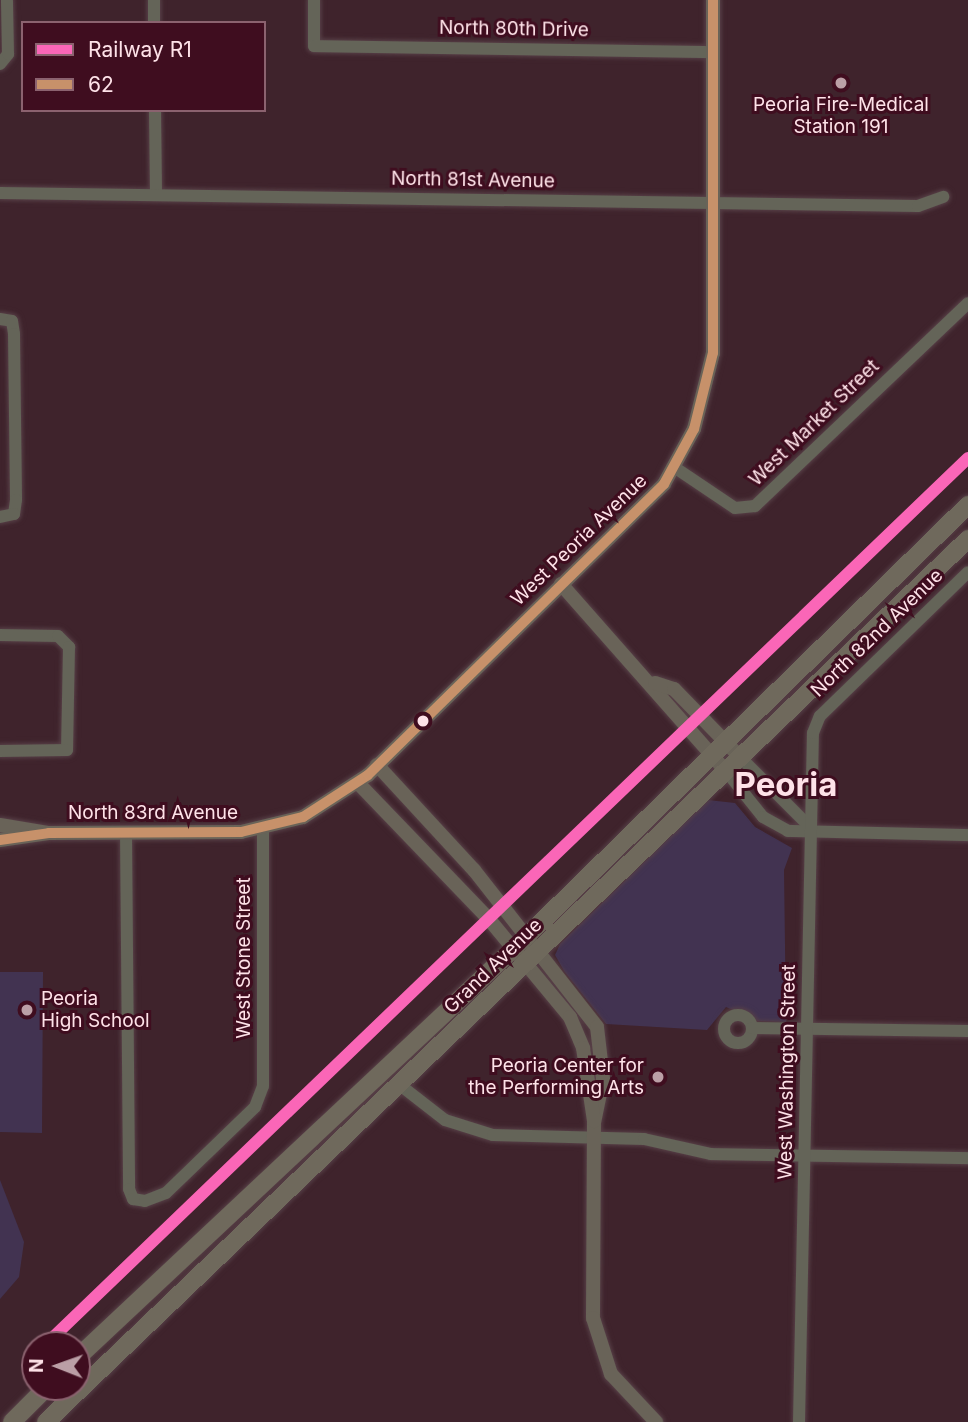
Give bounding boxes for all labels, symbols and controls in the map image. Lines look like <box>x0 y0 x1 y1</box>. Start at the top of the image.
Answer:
street label: North 80th Drive <box>439 16 589 42</box>
legend <box>21 21 266 112</box>
text: Railway R1 <box>88 37 192 62</box>
text: 62 <box>88 72 114 97</box>
marker: Peoria Fire-Medical Station 191 <box>833 75 849 91</box>
place label: Peoria Fire-Medical Station 191 <box>753 94 929 138</box>
street label: North 81st Avenue <box>391 167 555 193</box>
street label: West Market Street <box>744 355 884 491</box>
street label: West Peoria Avenue <box>506 469 652 611</box>
street label: North 82nd Avenue <box>806 564 948 702</box>
unlabelled marker <box>416 714 430 728</box>
district label: Peoria <box>735 765 837 805</box>
street label: North 83rd Avenue <box>68 802 238 824</box>
street label: West Stone Street <box>233 877 255 1039</box>
street label: Grand Avenue <box>439 914 547 1018</box>
street label: West Washington Street <box>774 964 800 1180</box>
place label: Peoria High School <box>41 988 150 1032</box>
marker: Peoria High School <box>19 1002 35 1018</box>
place label: Peoria Center for the Performing Arts <box>468 1055 644 1099</box>
marker: Peoria Center for the Performing Arts <box>650 1069 666 1085</box>
north arrow <box>21 1331 91 1401</box>
text: N <box>25 1358 48 1373</box>

